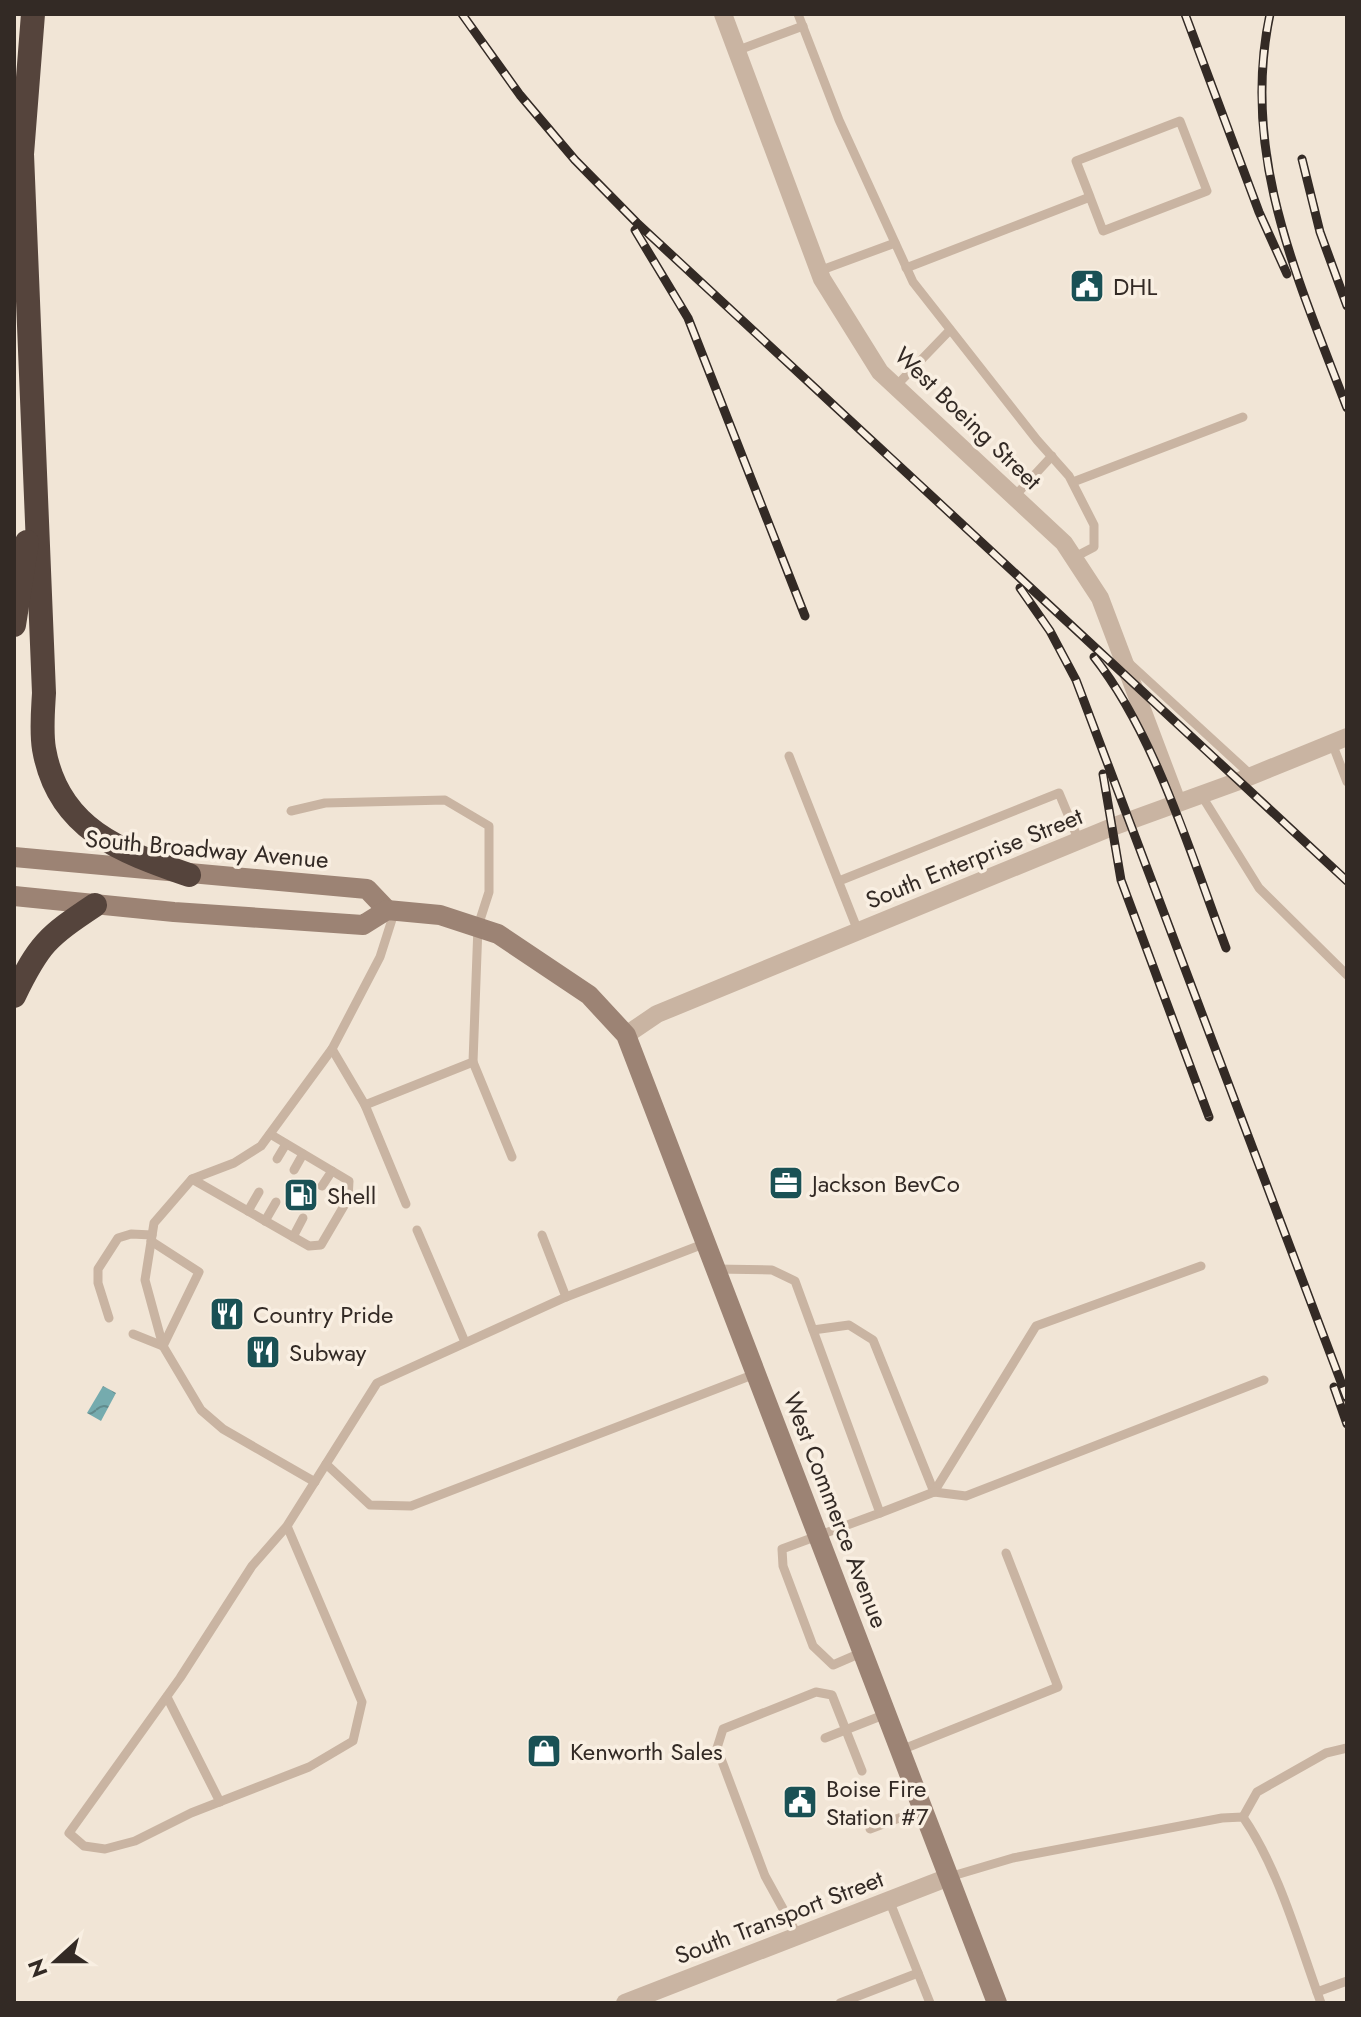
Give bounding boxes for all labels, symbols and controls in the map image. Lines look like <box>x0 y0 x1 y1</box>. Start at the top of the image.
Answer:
public building icon: DHL <box>1068 267 1106 305</box>
place label: DHL <box>1113 269 1157 304</box>
street label: West Boeing Street <box>887 338 1050 498</box>
street label: South Enterprise Street <box>860 798 1088 918</box>
street label: South Broadway Avenue <box>84 821 330 877</box>
office icon: Jackson BevCo <box>767 1164 805 1202</box>
place label: Jackson BevCo <box>809 1166 960 1201</box>
fuel station icon: Shell <box>282 1176 320 1214</box>
place label: Shell <box>327 1178 376 1213</box>
restaurant icon: Country Pride <box>208 1295 246 1333</box>
place label: Country Pride <box>253 1297 393 1332</box>
restaurant icon: Subway <box>244 1333 282 1371</box>
place label: Subway <box>289 1335 367 1370</box>
street label: West Commerce Avenue <box>775 1387 897 1633</box>
shop icon: Kenworth Sales <box>525 1732 563 1770</box>
place label: Kenworth Sales <box>570 1734 723 1769</box>
place label: Boise Fire Station #7 <box>826 1771 929 1834</box>
public building icon: Boise Fire Station #7 <box>781 1783 819 1821</box>
street label: South Transport Street <box>670 1861 889 1973</box>
north arrow <box>16 1921 96 2001</box>
text: N <box>19 1954 55 1982</box>

